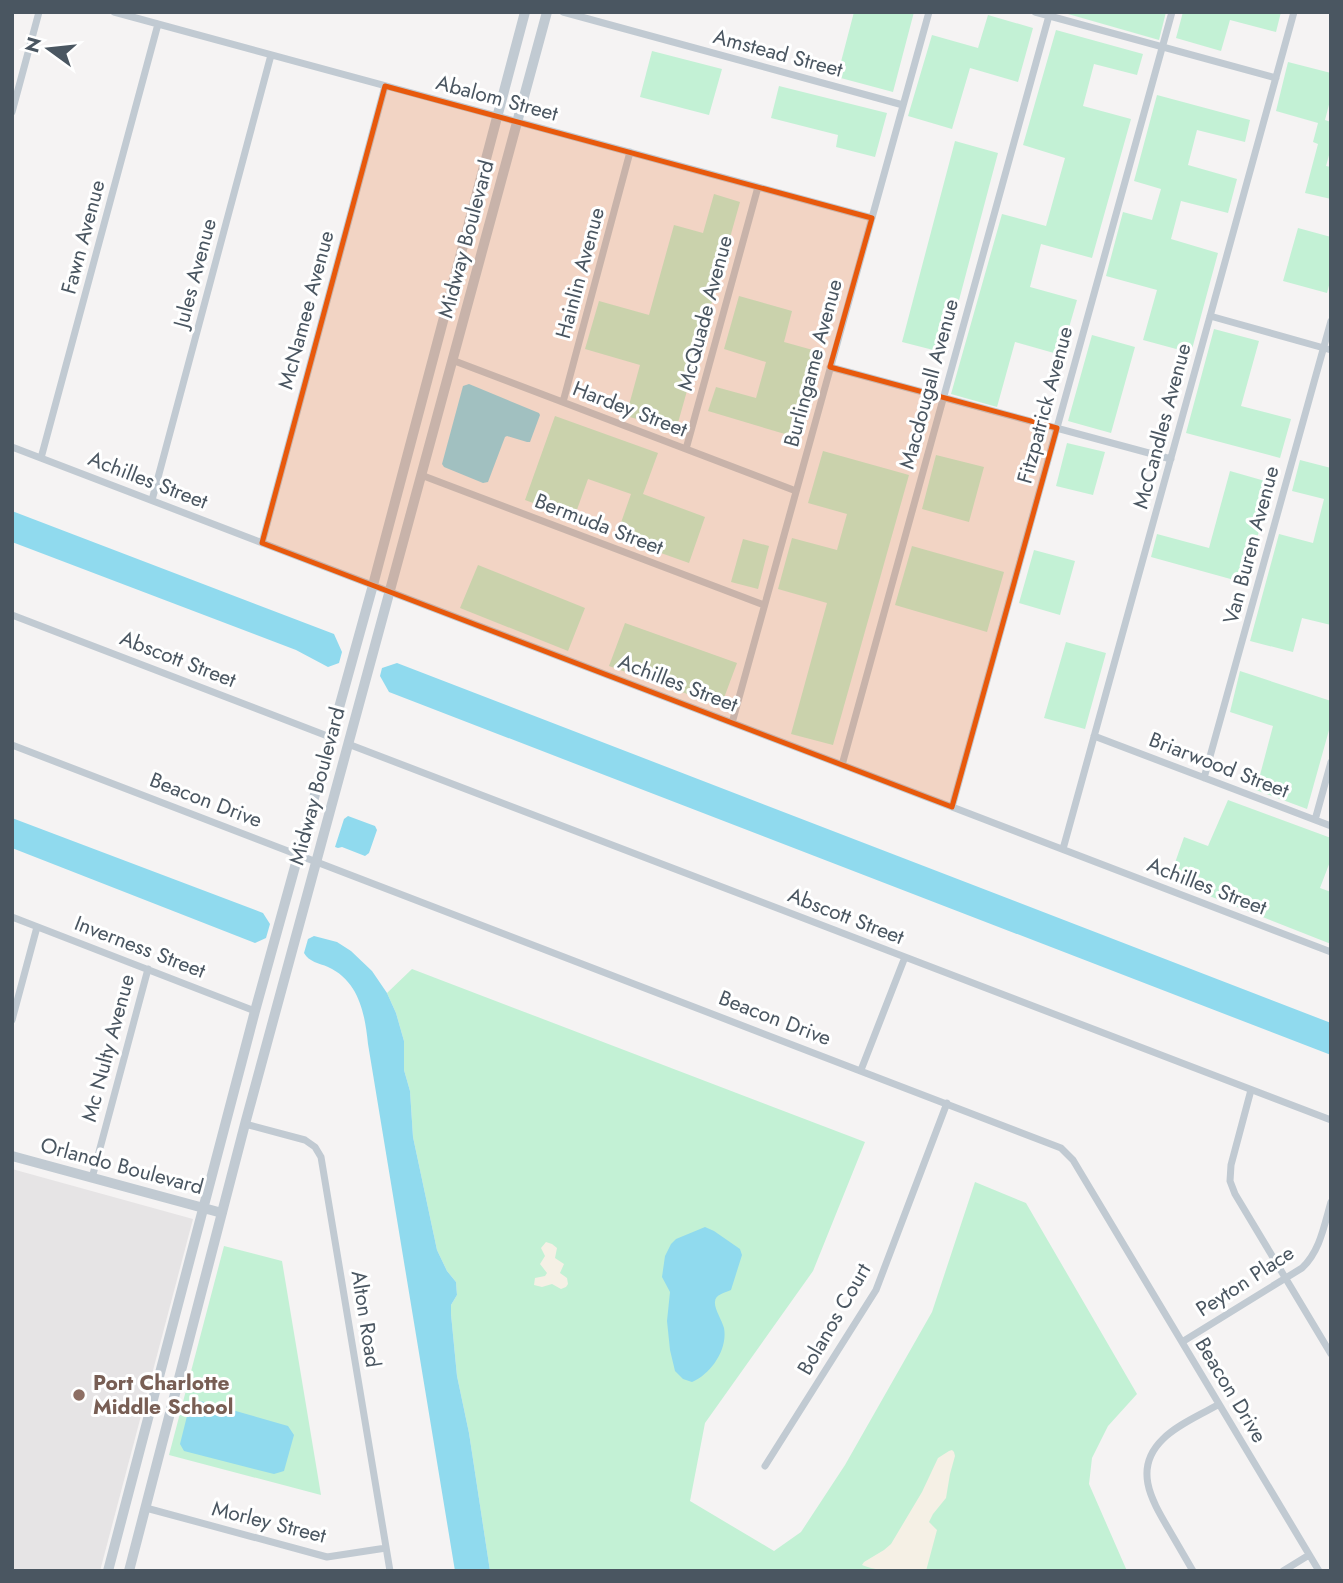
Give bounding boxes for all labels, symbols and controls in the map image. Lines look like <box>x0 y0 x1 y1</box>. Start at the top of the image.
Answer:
north arrow <box>14 14 84 84</box>
street label: Amstead Street <box>710 21 846 85</box>
text: N <box>18 34 48 56</box>
street label: Abalom Street <box>433 67 561 129</box>
street label: Midway Boulevard <box>431 157 501 321</box>
street label: Fawn Avenue <box>53 176 113 297</box>
street label: Hainlin Avenue <box>548 204 612 342</box>
street label: Jules Avenue <box>165 215 224 334</box>
street label: McNamee Avenue <box>270 227 342 393</box>
street label: McQuade Avenue <box>670 232 740 394</box>
street label: Burlingame Avenue <box>776 276 850 450</box>
street label: Macdougall Avenue <box>892 295 966 472</box>
street label: Fitzpatrick Avenue <box>1010 323 1080 487</box>
street label: McCandles Avenue <box>1125 340 1199 512</box>
street label: Hardey Street <box>568 373 692 445</box>
street label: Achilles Street <box>84 443 212 517</box>
street label: Van Buren Avenue <box>1215 463 1287 627</box>
street label: Bermuda Street <box>530 486 668 562</box>
street label: Abscott Street <box>116 623 240 695</box>
street label: Achilles Street <box>614 646 742 720</box>
street label: Midway Boulevard <box>282 704 352 868</box>
street label: Briarwood Street <box>1145 725 1293 805</box>
street label: Beacon Drive <box>145 765 267 835</box>
street label: Achilles Street <box>1143 849 1271 923</box>
street label: Abscott Street <box>784 880 908 952</box>
street label: Inverness Street <box>70 908 210 986</box>
street label: Mc Nulty Avenue <box>74 971 142 1125</box>
street label: Beacon Drive <box>714 983 836 1053</box>
street label: Orlando Boulevard <box>37 1130 207 1202</box>
street label: Peyton Place <box>1190 1238 1300 1324</box>
street label: Bolanos Court <box>790 1258 878 1380</box>
street label: Alton Road <box>344 1268 388 1370</box>
street label: Beacon Drive <box>1188 1332 1274 1449</box>
place label: Port Charlotte Middle School <box>93 1368 233 1422</box>
marker: Port Charlotte Middle School <box>71 1387 87 1403</box>
street label: Morley Street <box>209 1493 329 1551</box>

